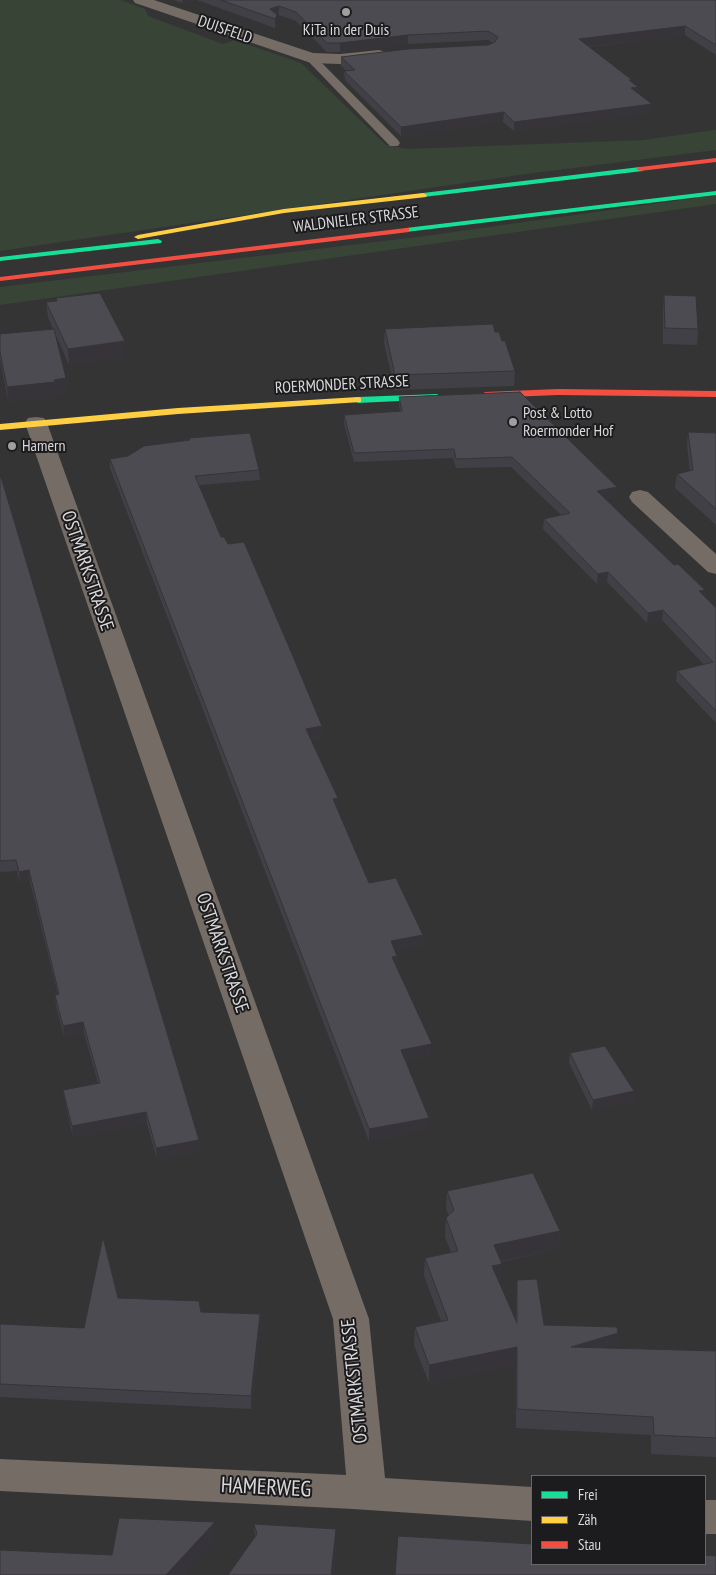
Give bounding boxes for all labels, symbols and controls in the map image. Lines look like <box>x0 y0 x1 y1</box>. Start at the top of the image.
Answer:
marker: KiTa in der Duis <box>340 6 352 18</box>
street label: DUISFELD <box>195 12 255 48</box>
place label: KiTa in der Duis <box>303 20 389 40</box>
street label: WALDNIELER STRASSE <box>292 203 420 237</box>
street label: ROERMONDER STRASSE <box>275 372 409 398</box>
place label: Post & Lotto Roermonder Hof <box>523 403 613 441</box>
marker: Post & Lotto Roermonder Hof <box>507 416 519 428</box>
place label: Hamern <box>22 436 65 456</box>
marker: Hamern <box>6 440 18 452</box>
street label: OSTMARKSTRASSE <box>56 508 118 634</box>
street label: OSTMARKSTRASSE <box>191 890 253 1016</box>
street label: OSTMARKSTRASSE <box>337 1317 373 1445</box>
street label: HAMERWEG <box>220 1472 312 1504</box>
legend <box>531 1475 706 1565</box>
text: Frei <box>578 1485 598 1504</box>
text: Zäh <box>578 1510 597 1529</box>
text: Stau <box>578 1535 601 1554</box>

